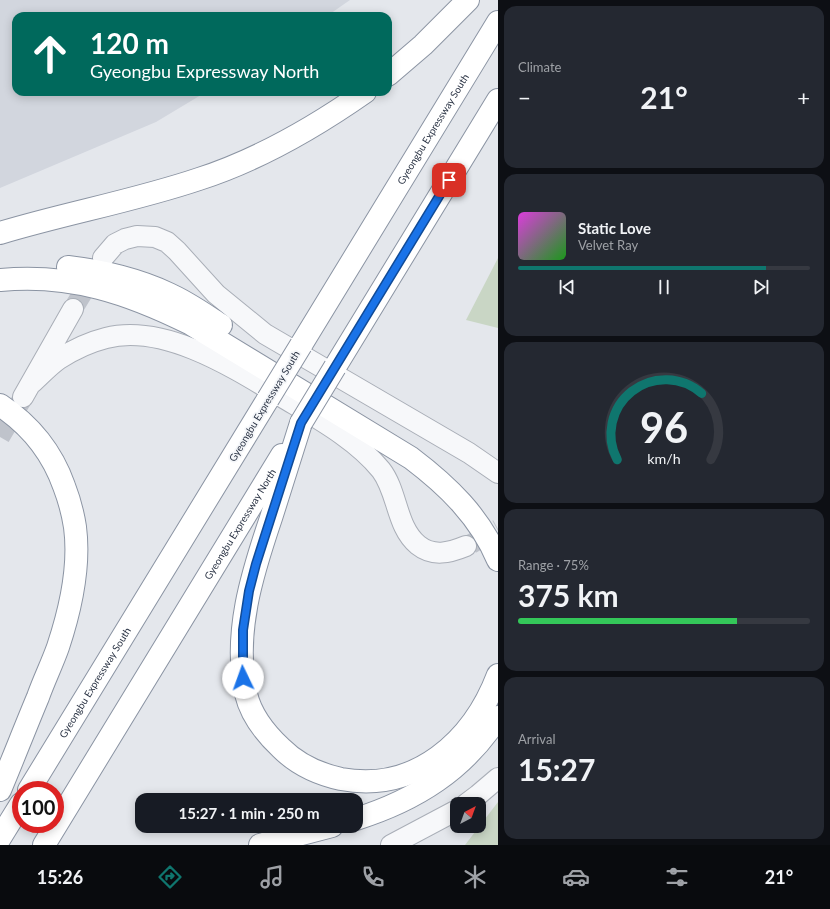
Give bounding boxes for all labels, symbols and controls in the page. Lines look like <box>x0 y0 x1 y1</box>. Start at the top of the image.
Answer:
text: 120 m <box>90 26 169 60</box>
icon: ahead <box>24 28 76 80</box>
text: Climate <box>518 59 561 75</box>
text: Gyeongbu Expressway North <box>90 60 319 82</box>
street label: Gyeongbu Expressway South <box>394 71 471 187</box>
text: 21° <box>640 79 688 115</box>
text: − <box>518 84 531 111</box>
text: + <box>797 84 810 111</box>
pin <box>432 163 466 197</box>
icon: arrive <box>438 169 460 191</box>
text: Static Love <box>578 219 651 237</box>
text: Velvet Ray <box>578 237 638 253</box>
icon: previous <box>556 276 578 298</box>
icon: pause <box>653 276 675 298</box>
icon: next <box>750 276 772 298</box>
street label: Gyeongbu Expressway South <box>226 348 302 464</box>
text: 96 <box>640 402 688 452</box>
text: km/h <box>647 450 681 467</box>
street label: Gyeongbu Expressway North <box>202 466 278 582</box>
text: Range · 75% <box>518 557 589 573</box>
text: 375 km <box>518 577 619 613</box>
street label: Gyeongbu Expressway South <box>56 625 133 740</box>
position arrow <box>222 657 264 699</box>
text: Arrival <box>518 731 555 747</box>
text: 15:27 <box>518 751 595 787</box>
speed limit sign: 100 <box>12 781 64 833</box>
north arrow <box>450 797 486 833</box>
map controls <box>450 797 486 833</box>
text: 15:27 · 1 min · 250 m <box>179 804 319 822</box>
icon: directions <box>156 863 184 891</box>
icon: music <box>258 863 286 891</box>
icon: phone <box>359 863 387 891</box>
icon: climate <box>461 863 489 891</box>
icon: car <box>562 863 590 891</box>
icon: filters <box>663 863 691 891</box>
text: 15:26 <box>37 866 83 888</box>
text: 21° <box>765 866 793 888</box>

